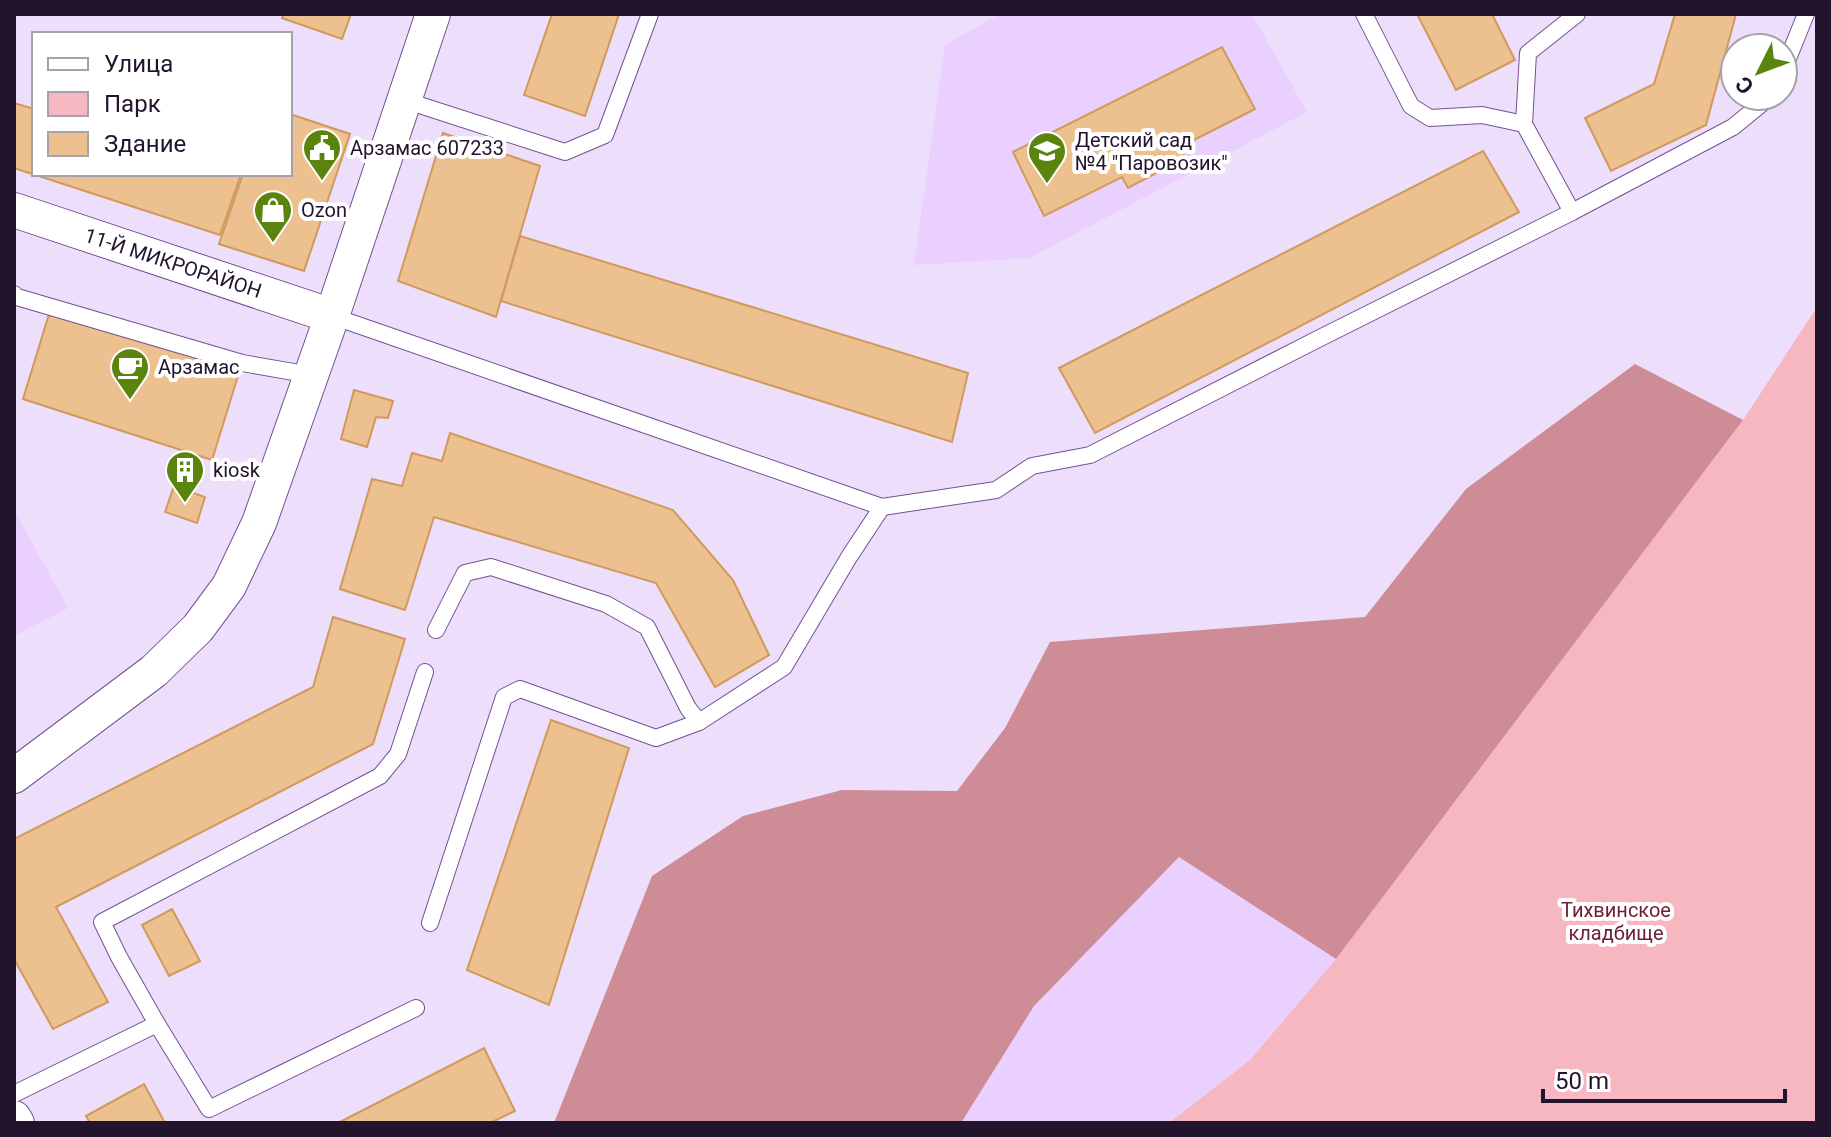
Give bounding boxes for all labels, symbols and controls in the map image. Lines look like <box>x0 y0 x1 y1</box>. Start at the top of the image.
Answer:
legend <box>32 32 292 176</box>
north arrow <box>1719 32 1799 112</box>
text: Улица <box>104 50 173 78</box>
text: С <box>1730 71 1759 99</box>
text: Парк <box>104 90 161 118</box>
public building icon: Арзамас 607233 <box>301 127 343 182</box>
place label: Детский сад №4 "Паровозик" <box>1075 128 1228 175</box>
text: Здание <box>104 130 186 158</box>
school or university icon: Детский сад №4 "Паровозик" <box>1026 130 1068 185</box>
place label: Арзамас 607233 <box>350 136 504 160</box>
shop icon: Ozon <box>252 189 294 244</box>
place label: Ozon <box>301 198 347 222</box>
street label: 11-Й МИКРОРАЙОН <box>81 223 265 303</box>
cafe icon: Арзамас <box>109 346 151 401</box>
place label: Арзамас <box>158 355 240 379</box>
building icon: kiosk <box>164 449 206 504</box>
place label: kiosk <box>213 458 261 482</box>
park label: Тихвинское кладбище <box>1561 898 1671 945</box>
scale bar <box>1543 1053 1785 1103</box>
text: 50 m <box>1555 1067 1609 1095</box>

